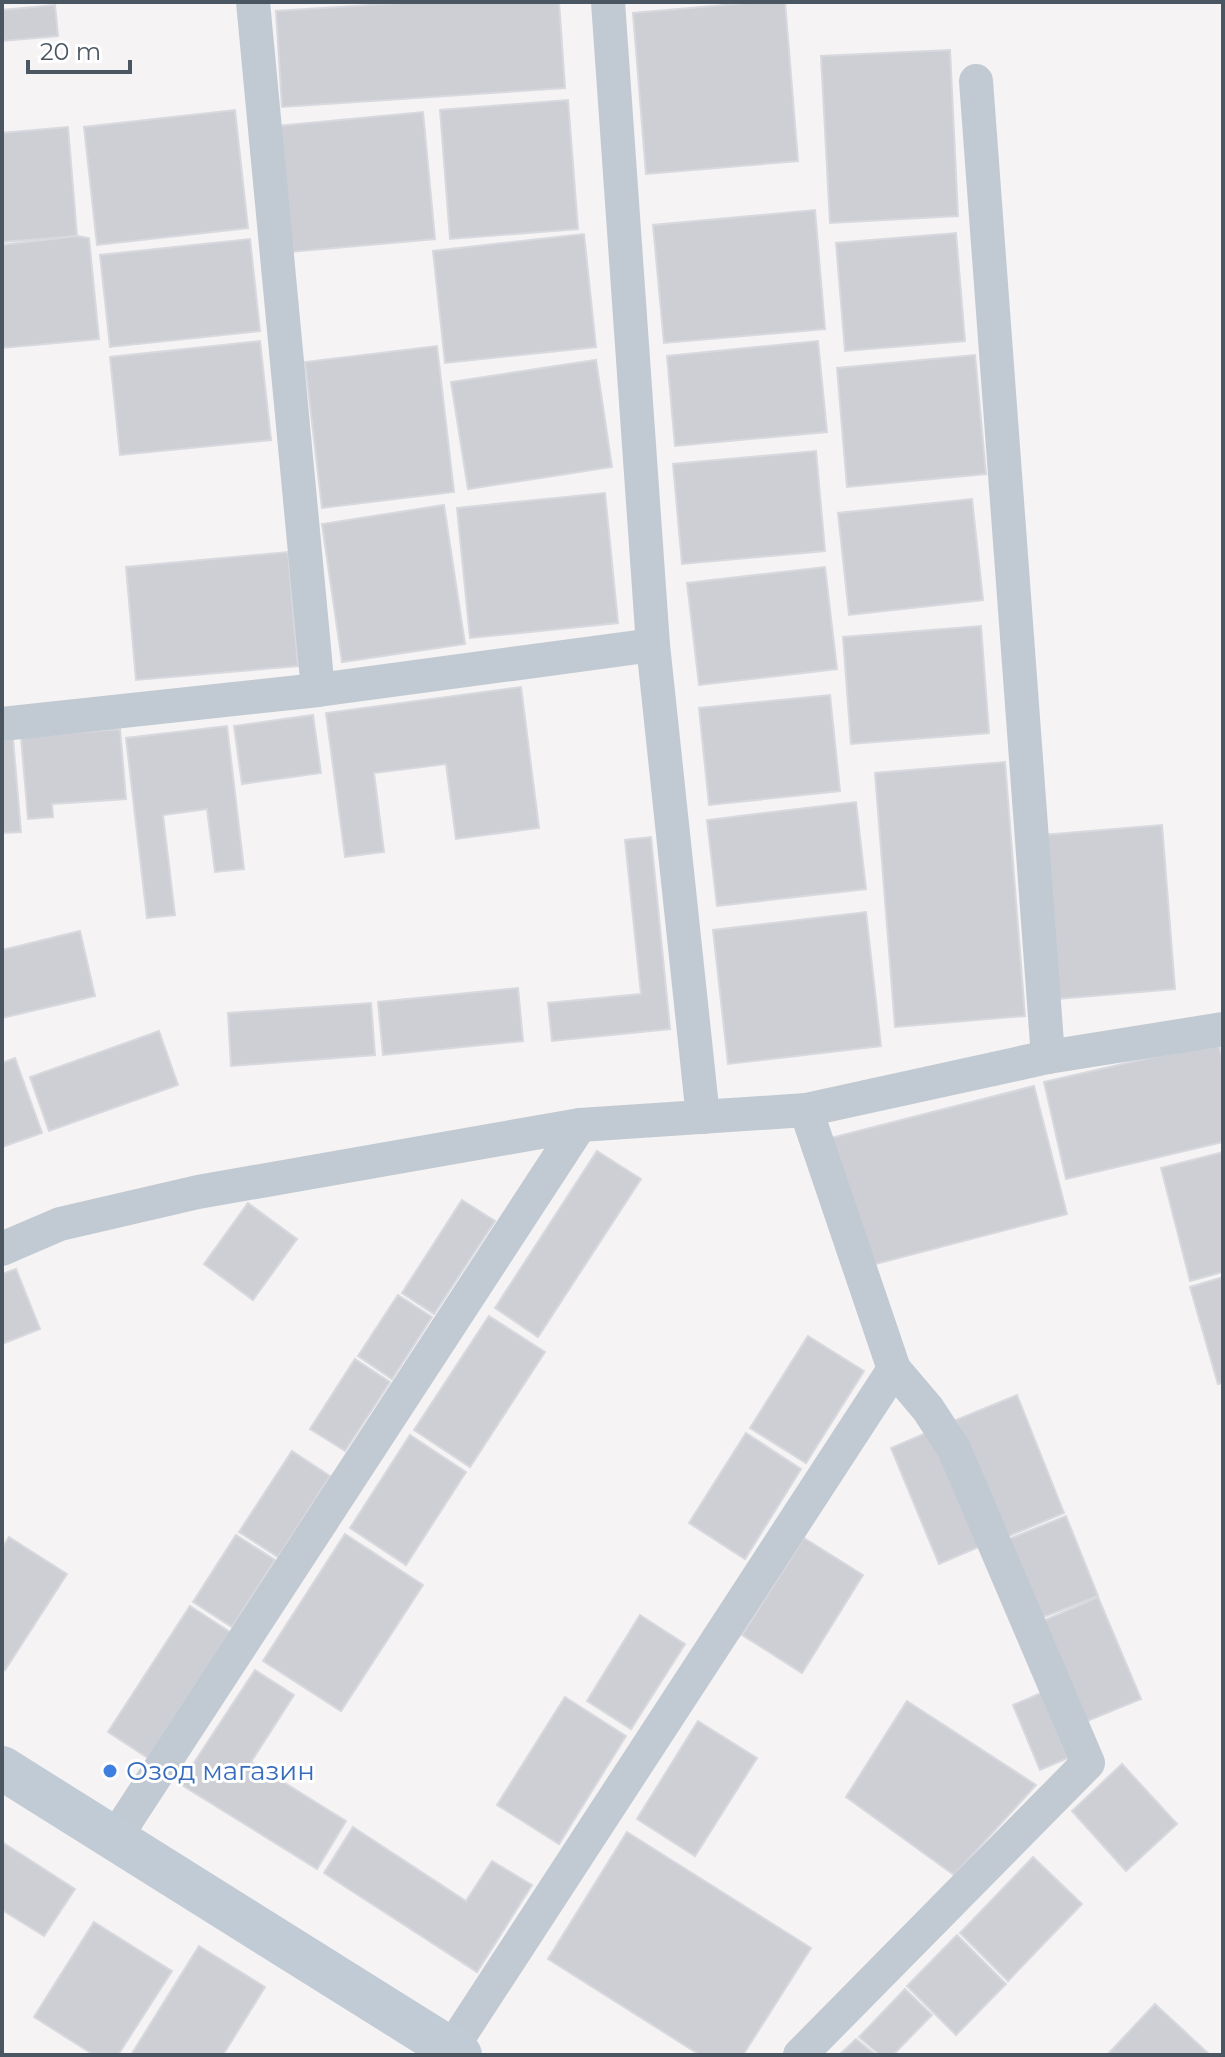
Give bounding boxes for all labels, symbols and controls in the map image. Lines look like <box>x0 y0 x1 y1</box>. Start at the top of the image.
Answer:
scale bar <box>28 24 130 74</box>
text: 20 m <box>40 37 101 66</box>
place label: Озод магазин <box>126 1755 315 1787</box>
marker: Озод магазин <box>101 1762 119 1780</box>

